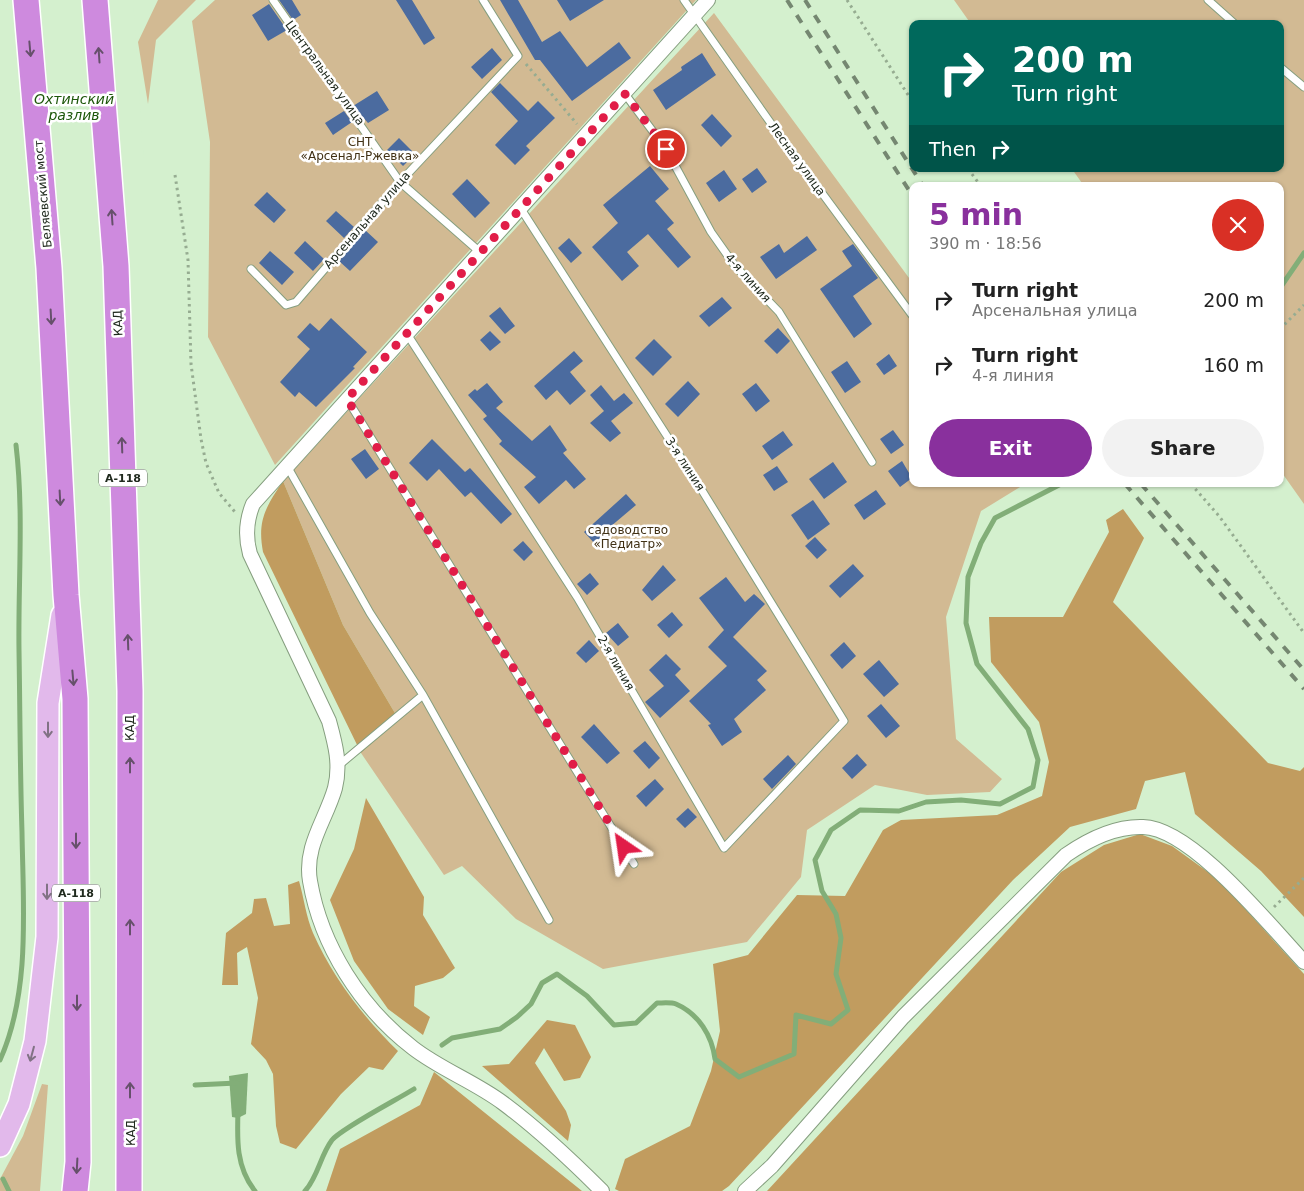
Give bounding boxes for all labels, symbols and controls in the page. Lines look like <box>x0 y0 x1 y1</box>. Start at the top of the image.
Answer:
street label: Центральная улица <box>282 18 368 128</box>
one-way arrow <box>25 40 35 56</box>
icon: right <box>929 40 994 105</box>
text: 200 m <box>1012 40 1134 80</box>
one-way arrow <box>95 47 104 63</box>
text: Turn right <box>1012 81 1117 106</box>
water label: Охтинский разлив <box>34 91 114 123</box>
street label: Лесная улица <box>766 120 828 198</box>
pin <box>645 128 687 170</box>
park label: СНТ «Арсенал-Ржевка» <box>301 135 419 163</box>
icon: arrive <box>652 135 680 163</box>
icon: right <box>986 135 1014 163</box>
text: Then <box>929 138 976 160</box>
street label: Беляевский мост <box>31 139 55 249</box>
street label: Арсенальная улица <box>321 169 413 271</box>
text: 5 min <box>929 197 1023 232</box>
button: close <box>1212 199 1264 251</box>
one-way arrow <box>107 209 117 225</box>
text: 390 m · 18:56 <box>929 234 1042 253</box>
street label: 4-я линия <box>722 251 774 305</box>
text: Turn right <box>972 279 1078 301</box>
icon: right <box>929 286 957 314</box>
text: 200 m <box>1203 289 1264 311</box>
text: Арсенальная улица <box>972 301 1137 320</box>
one-way arrow <box>47 309 56 325</box>
street label: КАД <box>111 310 125 336</box>
text: Turn right <box>972 344 1078 366</box>
icon: right <box>929 351 957 379</box>
text: 160 m <box>1203 354 1264 376</box>
text: 4-я линия <box>972 366 1054 385</box>
button: Exit <box>929 419 1092 477</box>
button: Share <box>1102 419 1264 477</box>
street label: 3-я линия <box>662 434 708 494</box>
one-way arrow <box>117 437 126 453</box>
road number: А-118 <box>99 469 147 486</box>
one-way arrow <box>56 489 65 505</box>
park label: садоводство «Педиатр» <box>588 523 668 551</box>
street label: 2-я линия <box>595 633 637 693</box>
one-way arrow <box>123 634 133 650</box>
one-way arrow <box>69 670 78 686</box>
street label: КАД <box>123 715 137 741</box>
one-way arrow <box>43 722 53 738</box>
one-way arrow <box>125 757 135 774</box>
position arrow <box>597 820 649 872</box>
one-way arrow <box>71 832 81 849</box>
one-way arrow <box>42 884 52 900</box>
road number: А-118 <box>52 884 100 901</box>
one-way arrow <box>125 920 135 936</box>
one-way arrow <box>72 995 82 1011</box>
one-way arrow <box>27 1045 36 1061</box>
one-way arrow <box>125 1082 135 1098</box>
street label: КАД <box>124 1120 138 1146</box>
one-way arrow <box>73 1158 82 1174</box>

